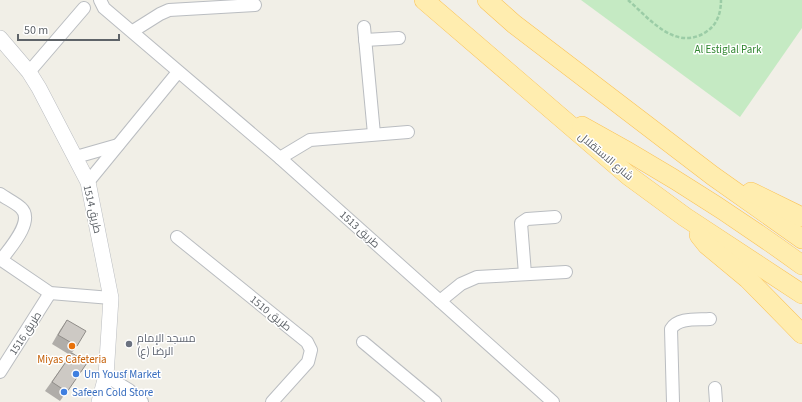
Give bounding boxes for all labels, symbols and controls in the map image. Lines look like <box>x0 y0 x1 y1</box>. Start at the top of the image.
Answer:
scale bar <box>18 16 119 42</box>
text: 50 m <box>24 22 48 39</box>
park label: Al Estiglal Park <box>694 42 762 57</box>
street label: شارع الاستقلال <box>575 129 636 184</box>
street label: طريق 1514 <box>80 183 105 235</box>
street label: طريق 1513 <box>336 207 383 251</box>
street label: طريق 1510 <box>247 292 295 335</box>
street label: طريق 1516 <box>6 309 45 358</box>
place label: مسجد الإمام الرضا (ع) <box>137 331 195 359</box>
marker: مسجد الإمام الرضا (ع) <box>124 339 134 349</box>
marker: Miyas Cafeteria <box>67 341 77 351</box>
place label: Miyas Cafeteria <box>37 352 107 367</box>
place label: Um Yousf Market <box>84 367 161 382</box>
marker: Um Yousf Market <box>71 369 81 379</box>
place label: Safeen Cold Store <box>72 385 154 400</box>
marker: Safeen Cold Store <box>59 387 69 397</box>

